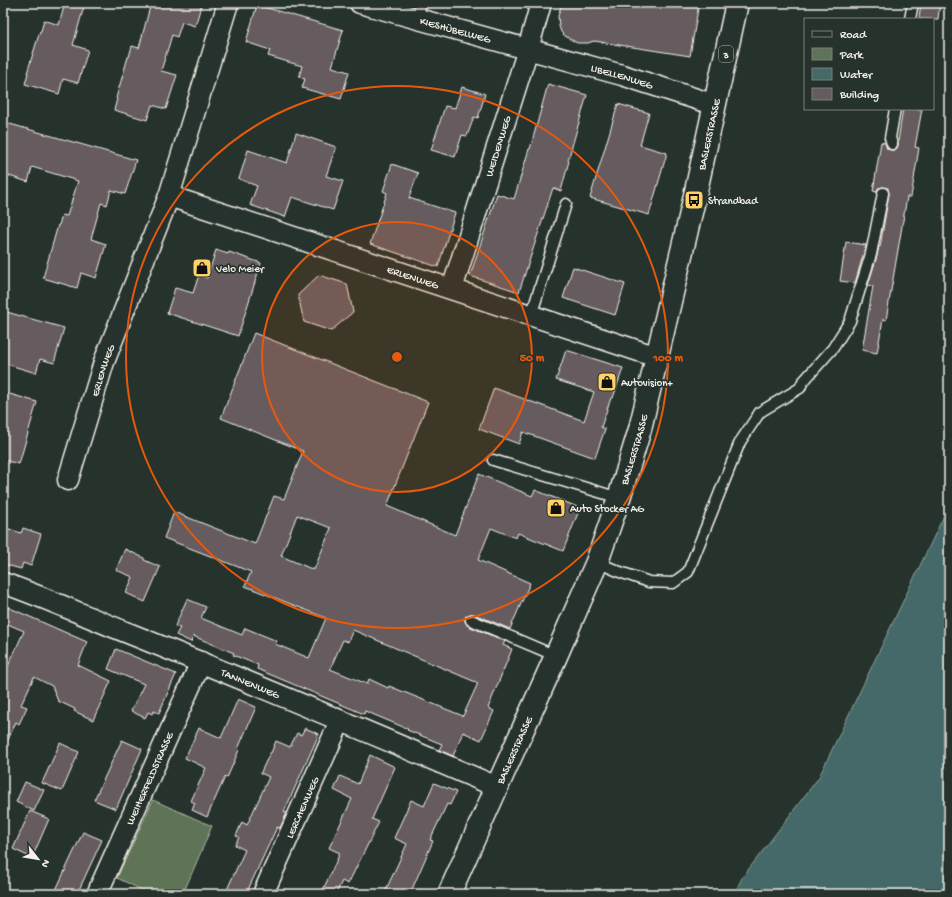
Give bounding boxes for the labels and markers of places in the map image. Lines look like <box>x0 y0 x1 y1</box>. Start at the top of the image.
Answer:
bus stop icon: Strandbad <box>683 189 705 211</box>
place label: Strandbad <box>708 196 759 208</box>
shop icon: Velo Meier <box>191 257 213 279</box>
place label: Velo Meier <box>215 264 265 276</box>
centre of rings <box>390 350 404 364</box>
shop icon: Autovision+ <box>596 371 618 393</box>
place label: Autovision+ <box>621 378 673 390</box>
shop icon: Auto Stocker AG <box>545 497 567 519</box>
place label: Auto Stocker AG <box>570 504 645 516</box>

